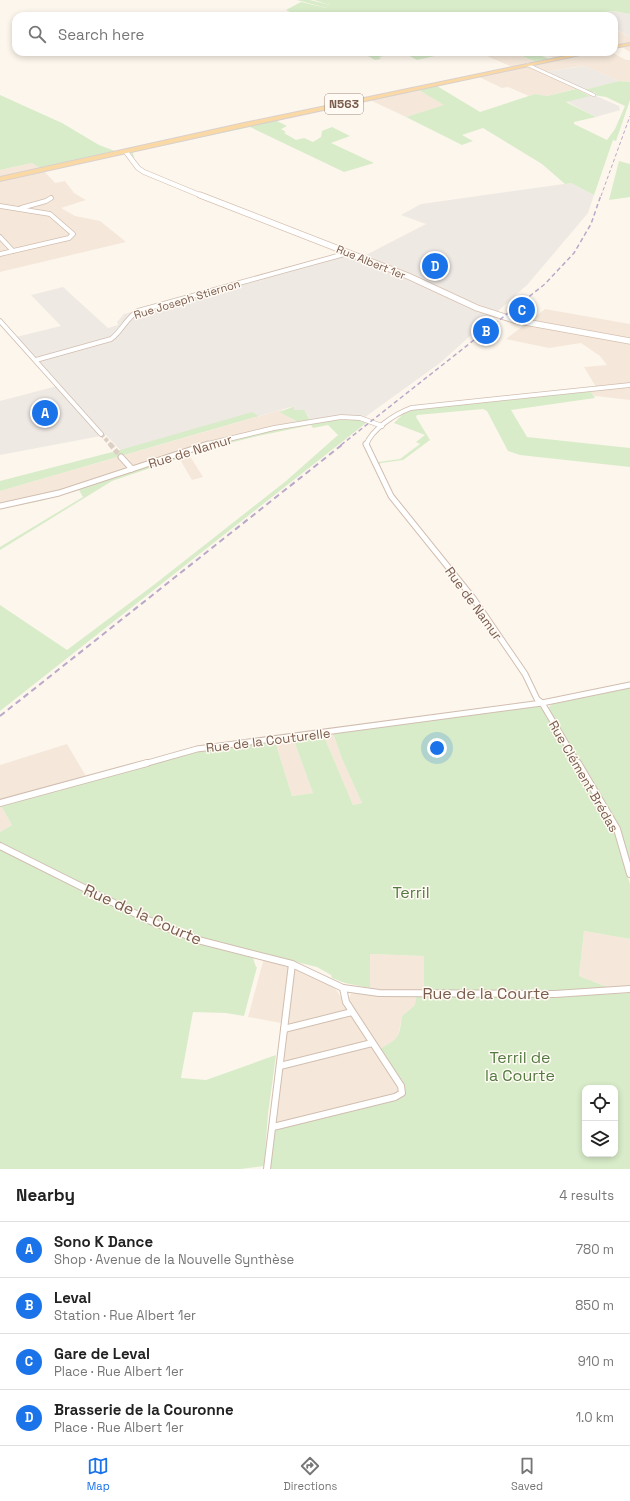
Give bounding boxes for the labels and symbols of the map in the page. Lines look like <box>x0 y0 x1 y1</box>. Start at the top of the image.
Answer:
road number: N563 <box>325 94 363 114</box>
street label: Rue Albert 1er <box>334 242 408 282</box>
pin: D <box>422 251 448 281</box>
street label: Rue Joseph Stiernon <box>132 276 242 322</box>
pin: C <box>509 295 535 325</box>
pin: B <box>473 316 499 346</box>
pin: A <box>32 398 58 428</box>
street label: Rue de Namur <box>146 431 234 472</box>
street label: Rue de Namur <box>441 563 506 643</box>
street label: Rue Clément Brédas <box>545 717 623 835</box>
street label: Rue de la Couturelle <box>205 724 331 757</box>
your location <box>427 738 447 758</box>
street label: Rue de la Courte <box>80 879 205 950</box>
park label: Terril <box>392 882 430 903</box>
street label: Rue de la Courte <box>422 983 550 1004</box>
park label: Terril de la Courte <box>485 1047 555 1086</box>

